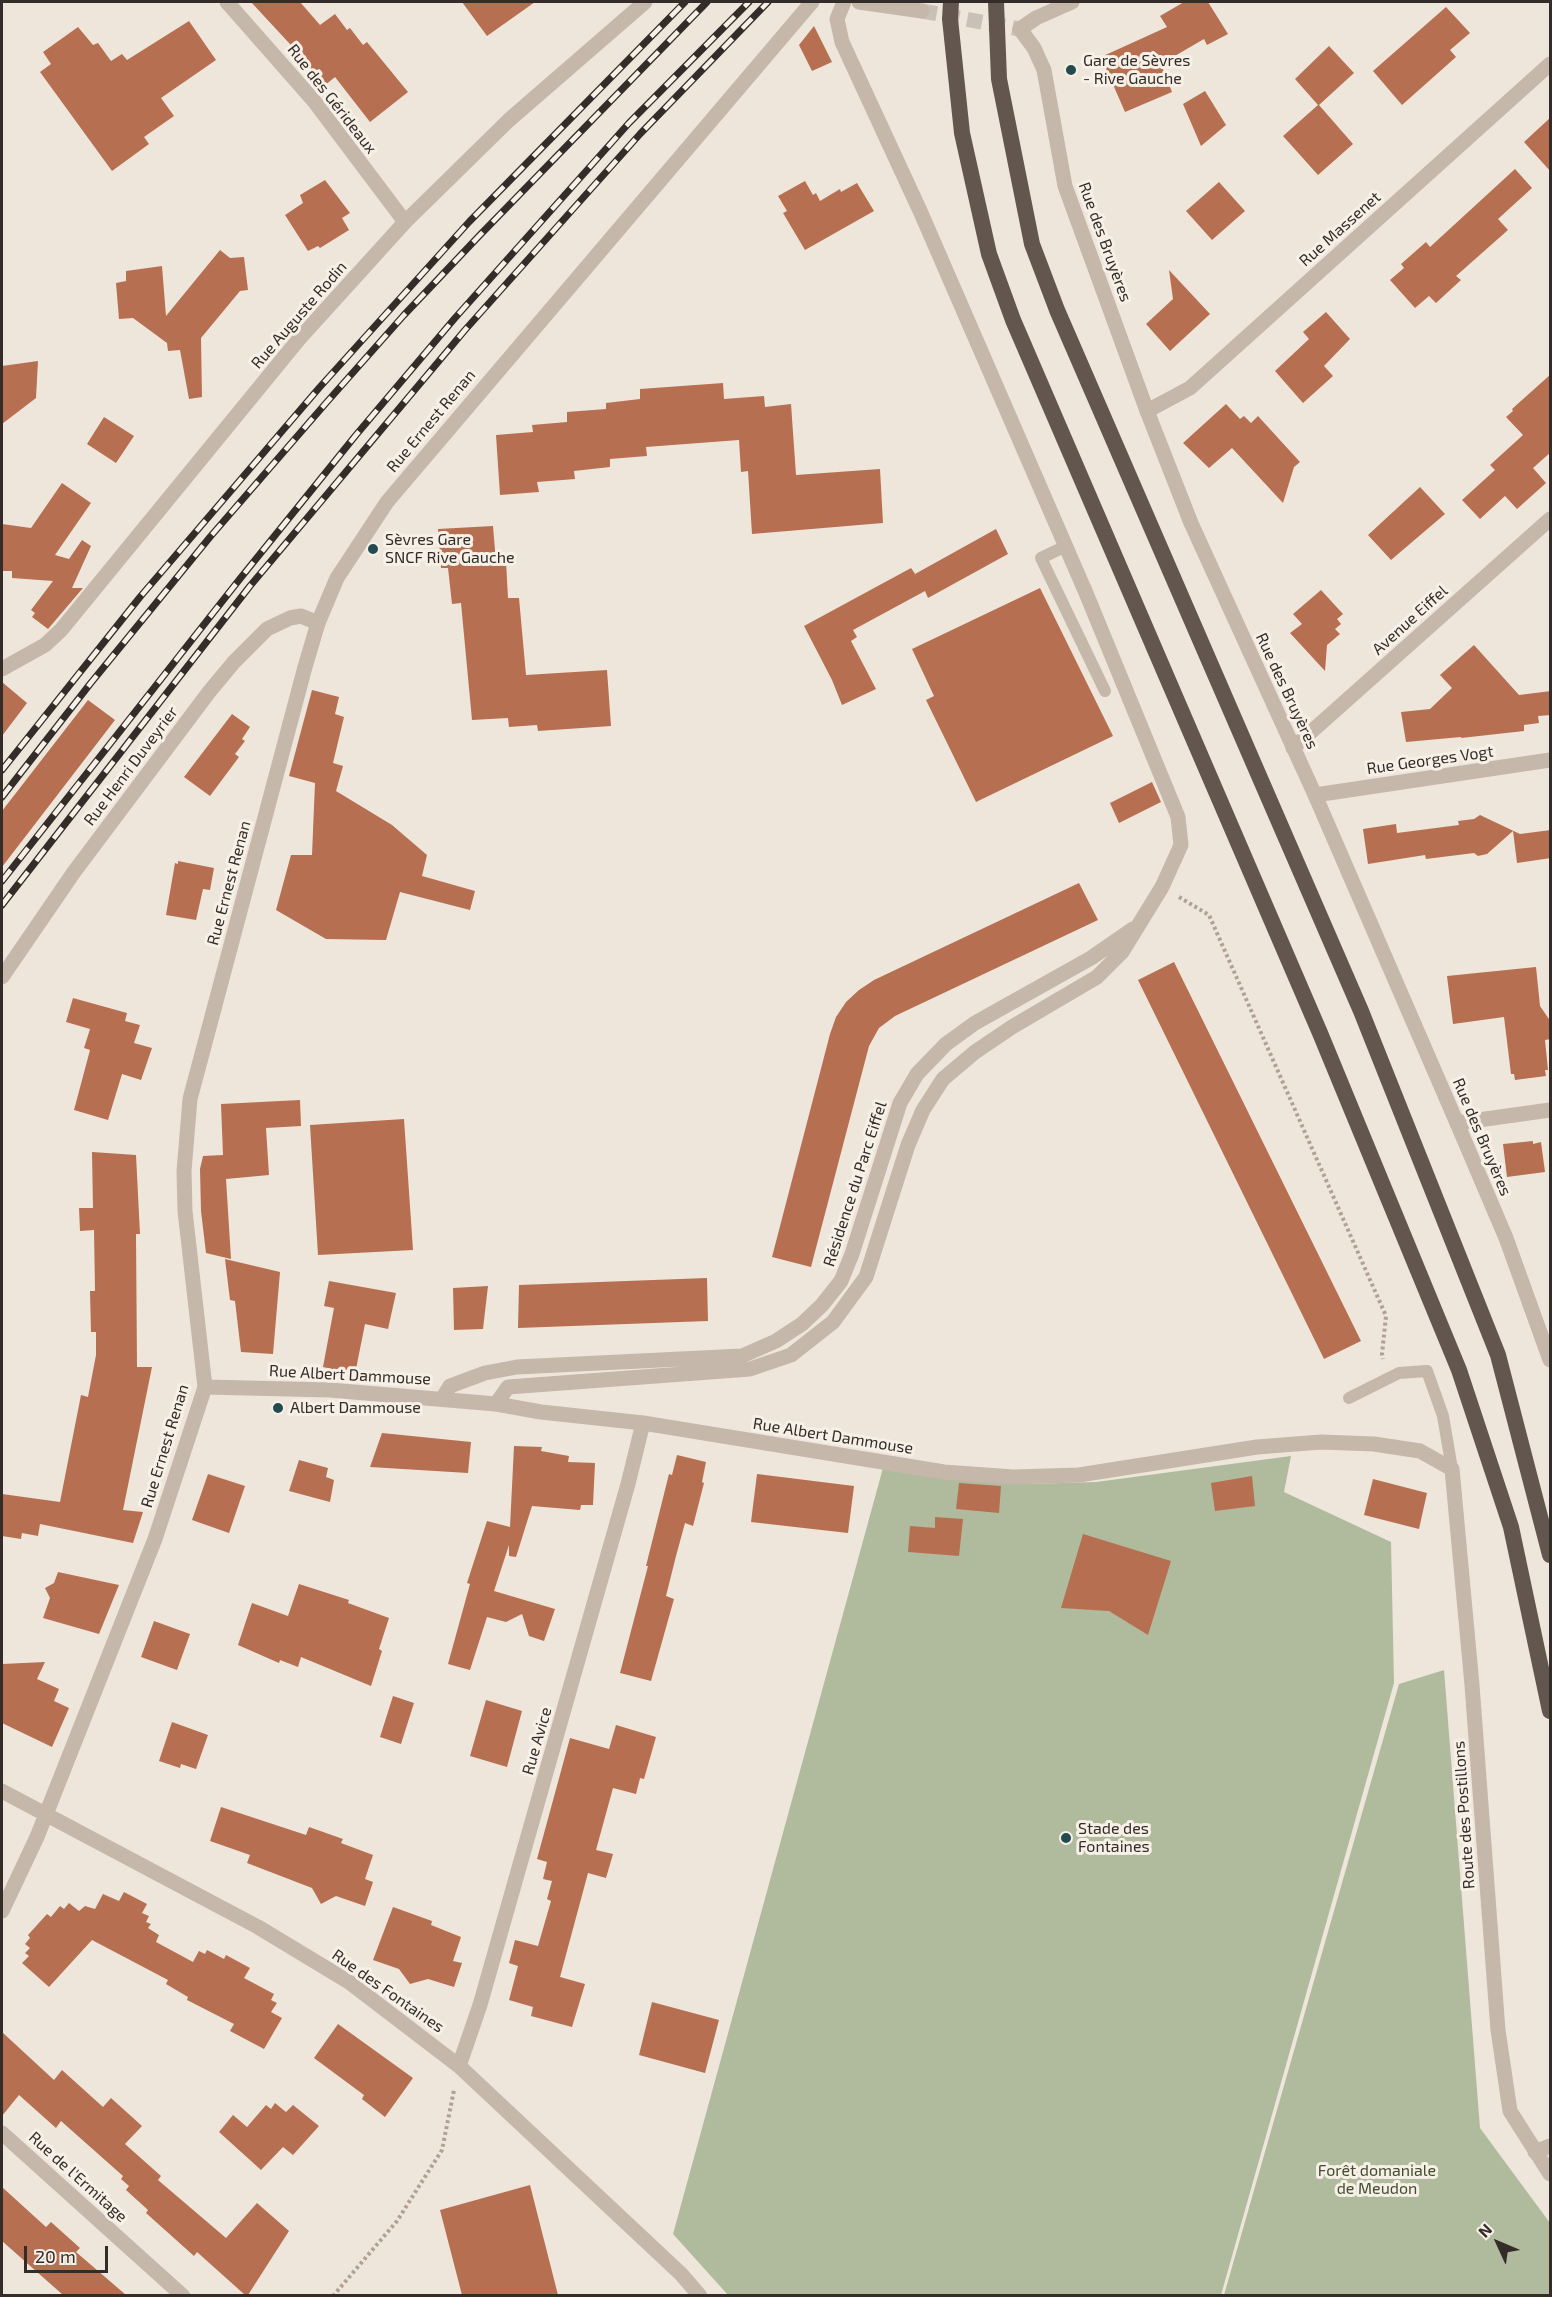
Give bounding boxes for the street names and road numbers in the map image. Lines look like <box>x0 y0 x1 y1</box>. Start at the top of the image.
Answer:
street label: Rue des Gérideaux <box>283 40 381 158</box>
street label: Rue des Bruyères <box>1074 180 1136 304</box>
street label: Rue Massenet <box>1295 187 1385 271</box>
street label: Rue Auguste Rodin <box>247 257 351 373</box>
street label: Rue Ernest Renan <box>383 366 479 476</box>
street label: Avenue Eiffel <box>1368 581 1452 659</box>
street label: Rue des Bruyères <box>1252 630 1322 752</box>
street label: Rue Henri Duveyrier <box>80 703 182 829</box>
street label: Rue Georges Vogt <box>1365 742 1495 778</box>
street label: Rue Ernest Renan <box>203 819 255 947</box>
street label: Rue des Bruyères <box>1449 1075 1515 1199</box>
street label: Résidence du Parc Eiffel <box>819 1099 891 1269</box>
street label: Rue Albert Dammouse <box>269 1361 431 1389</box>
street label: Rue Ernest Renan <box>137 1382 193 1510</box>
street label: Rue Albert Dammouse <box>751 1414 915 1458</box>
street label: Rue Avice <box>518 1705 556 1777</box>
street label: Route des Postillons <box>1449 1740 1479 1890</box>
street label: Rue des Fontaines <box>328 1945 448 2037</box>
street label: Rue de l'Ermitage <box>25 2128 131 2226</box>

